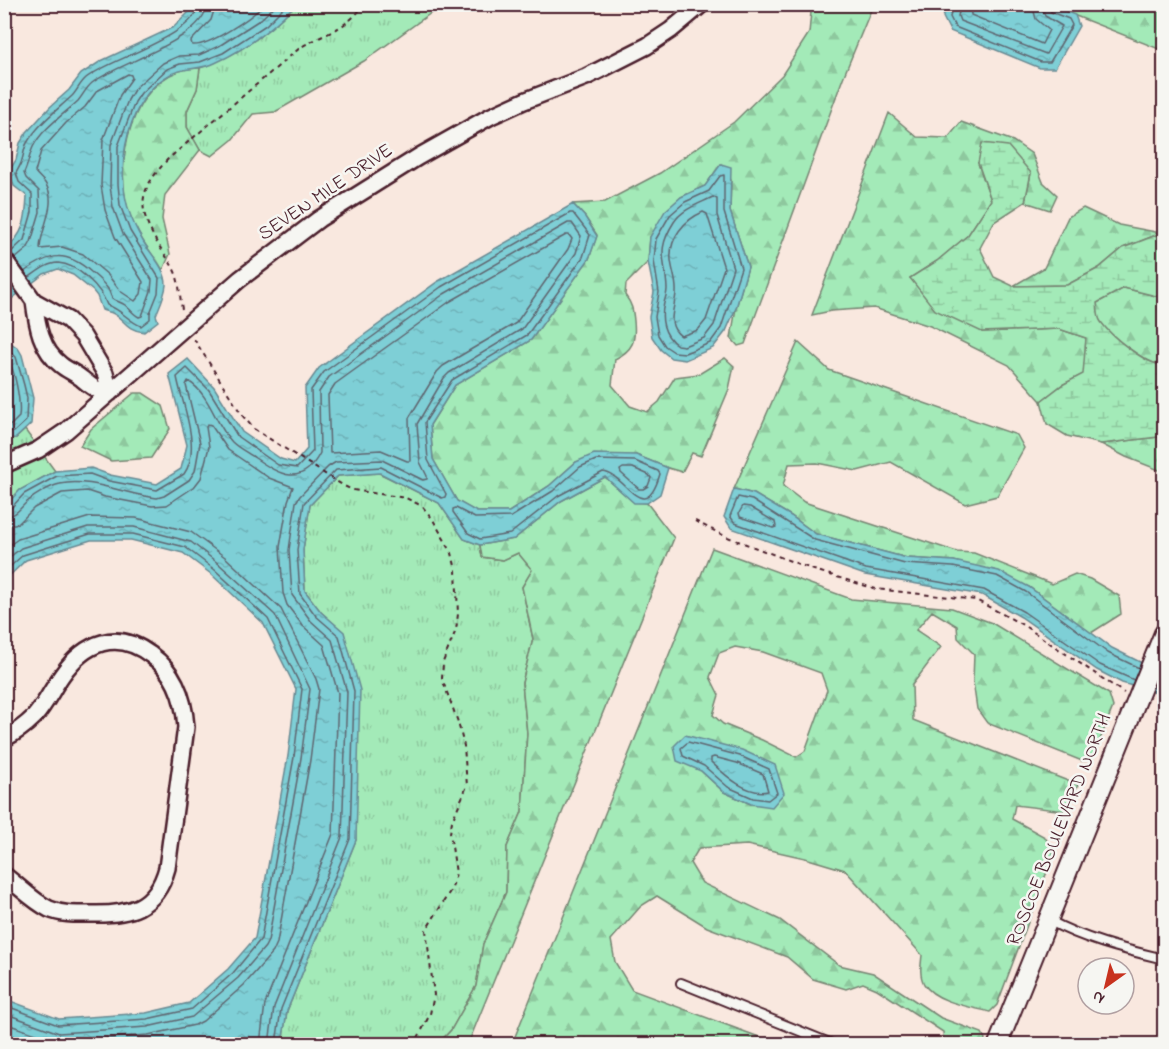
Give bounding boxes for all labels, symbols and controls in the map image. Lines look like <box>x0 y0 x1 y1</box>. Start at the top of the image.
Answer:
street label: SEVEN MILE DRIVE <box>253 137 399 249</box>
street label: ROSCOE BOULEVARD NORTH <box>1000 709 1120 951</box>
north arrow <box>1076 956 1136 1016</box>
text: N <box>1087 984 1110 1010</box>

